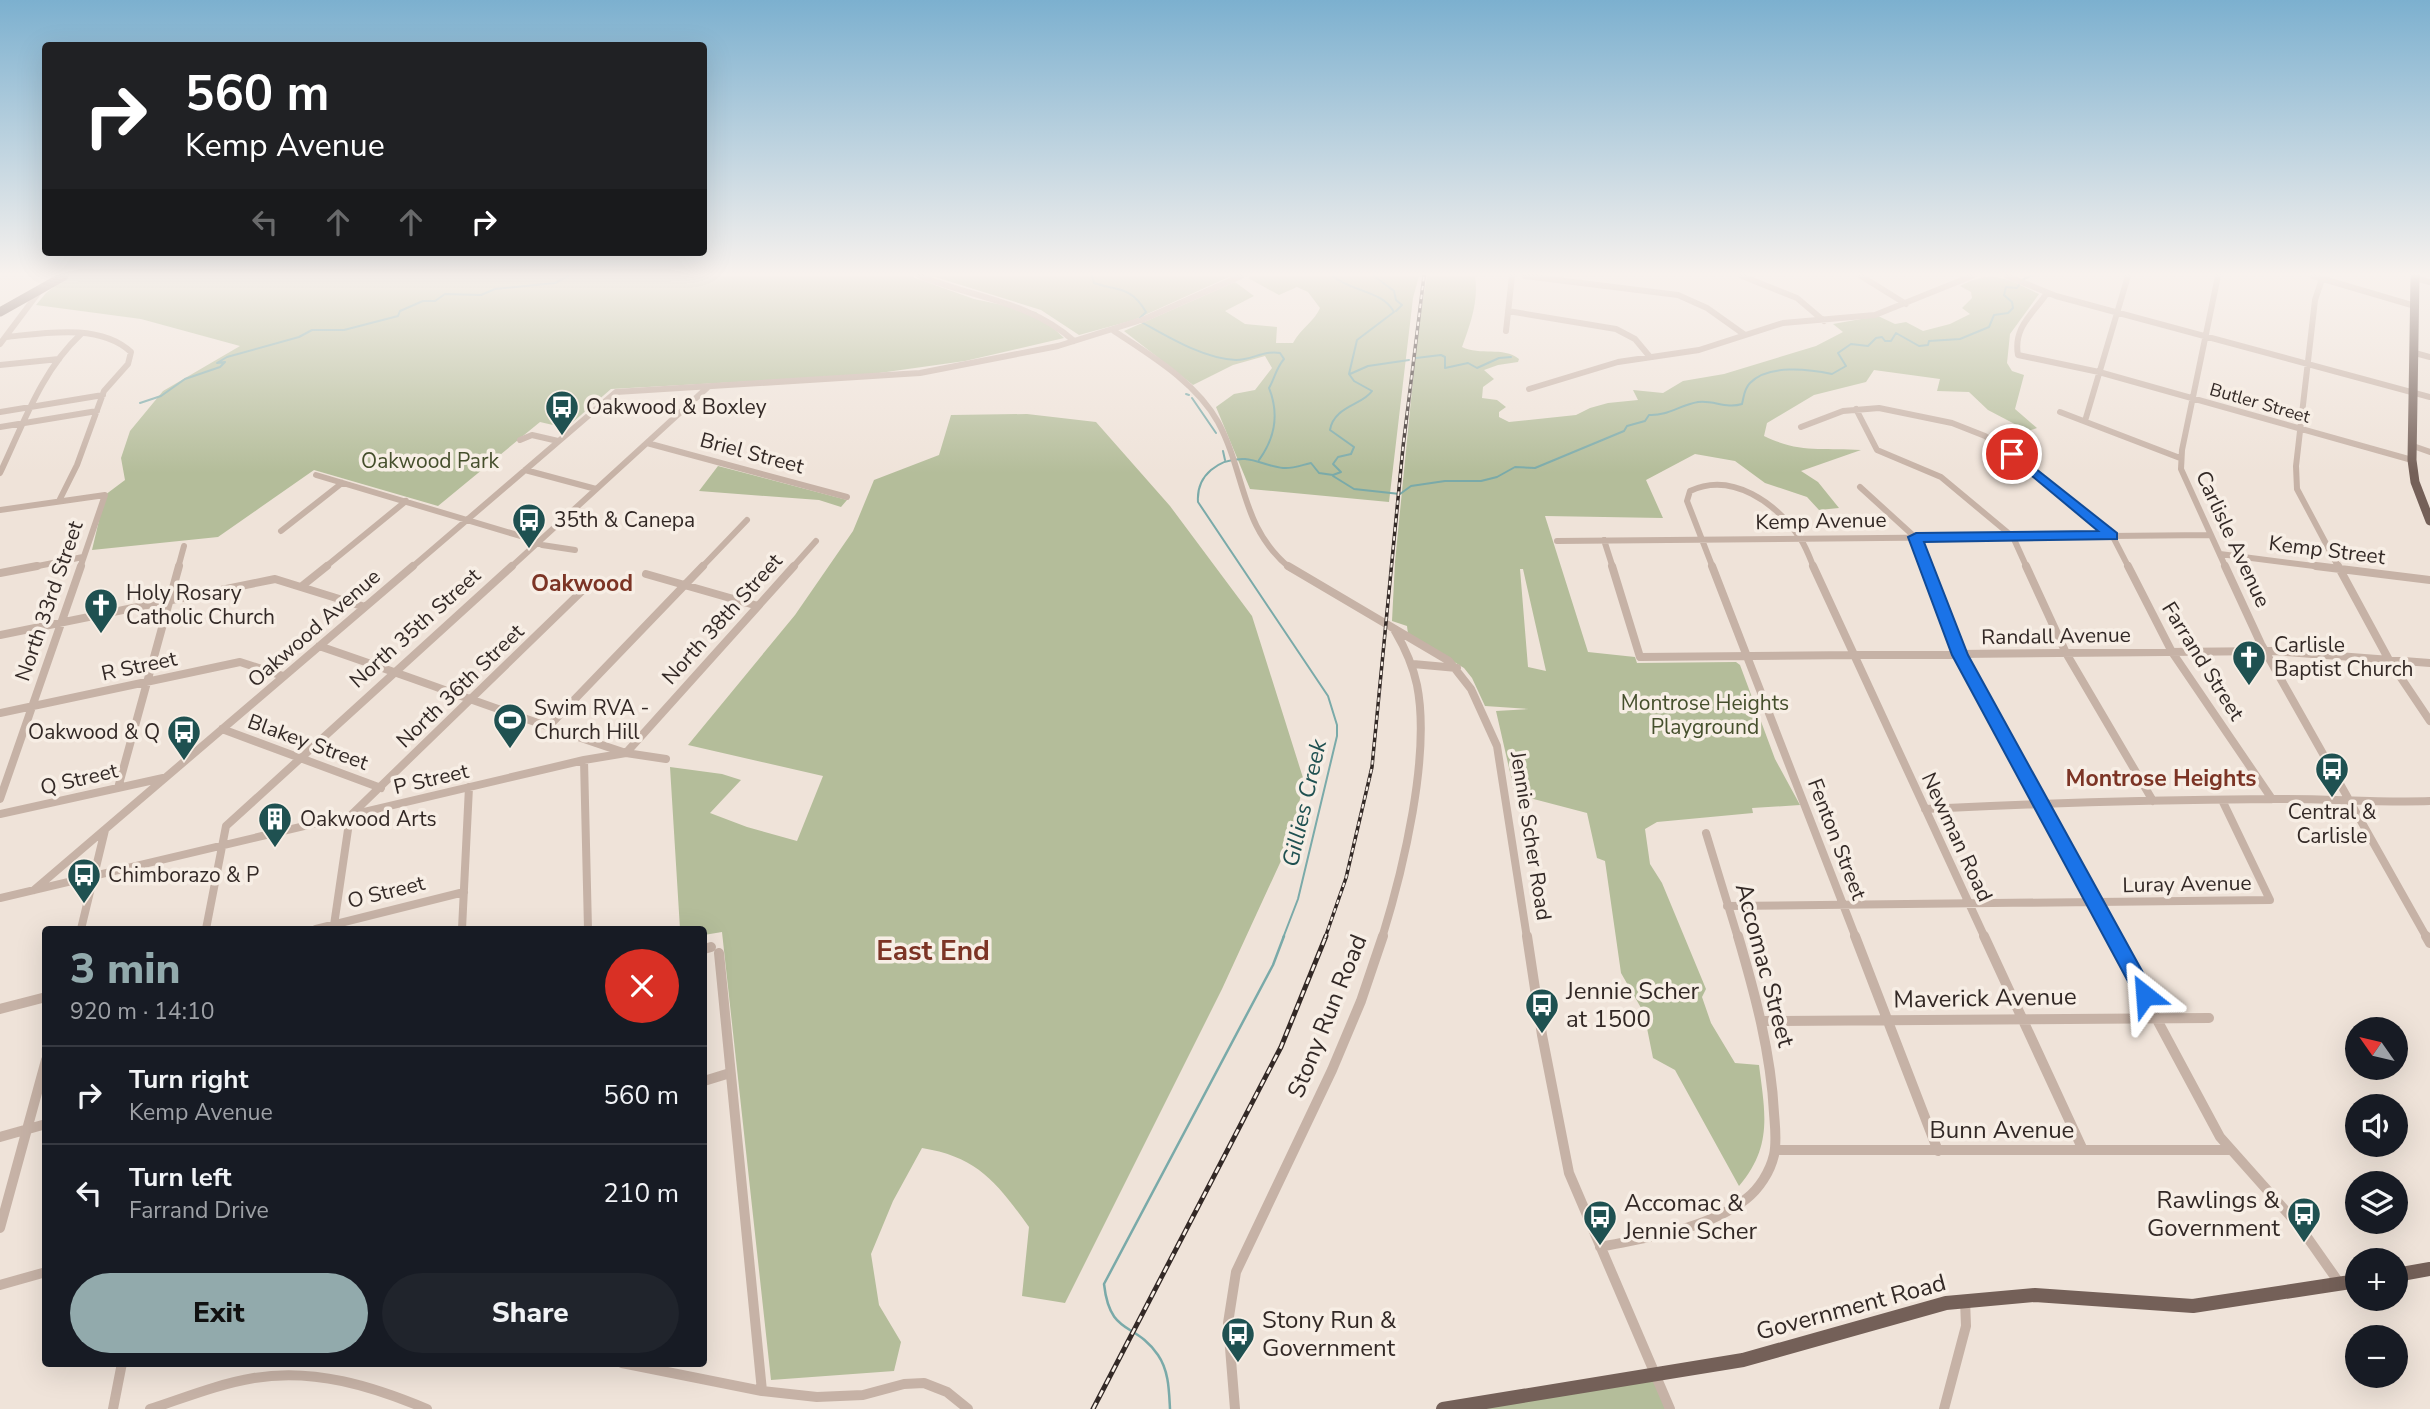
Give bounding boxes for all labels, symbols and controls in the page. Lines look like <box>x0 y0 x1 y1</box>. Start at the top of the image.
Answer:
text: 560 m <box>185 60 329 127</box>
icon: right <box>70 70 161 161</box>
text: Kemp Avenue <box>185 124 385 167</box>
icon: left <box>246 203 284 241</box>
icon: ahead <box>319 203 357 241</box>
icon: ahead <box>392 203 430 241</box>
icon: right <box>465 203 503 241</box>
street label: Butler Street <box>2207 377 2314 429</box>
bus stop icon: Oakwood & Boxley <box>543 388 581 437</box>
place label: Oakwood & Boxley <box>586 393 767 421</box>
pin <box>1982 424 2042 484</box>
street label: Briel Street <box>697 426 808 480</box>
icon: arrive <box>1993 435 2031 473</box>
park label: Oakwood Park <box>361 447 499 475</box>
street label: Carlisle Avenue <box>2189 466 2277 612</box>
bus stop icon: 35th & Canepa <box>510 501 548 550</box>
place label: 35th & Canepa <box>554 506 695 534</box>
street label: Kemp Avenue <box>1755 506 1887 536</box>
street label: North 33rd Street <box>8 517 90 685</box>
street label: Kemp Street <box>2267 529 2387 571</box>
street label: North 38th Street <box>656 547 789 690</box>
street label: North 35th Street <box>344 561 487 694</box>
street label: Oakwood Avenue <box>242 563 386 693</box>
district label: Oakwood <box>531 568 633 599</box>
place label: Holy Rosary Catholic Church <box>126 579 275 631</box>
church icon: Holy Rosary Catholic Church <box>82 586 120 635</box>
street label: Farrand Street <box>2155 596 2251 726</box>
street label: North 36th Street <box>390 617 530 754</box>
street label: Randall Avenue <box>1981 621 2131 651</box>
place label: Carlisle Baptist Church <box>2274 631 2413 683</box>
church icon: Carlisle Baptist Church <box>2230 638 2268 687</box>
street label: R Street <box>99 644 180 688</box>
park label: Montrose Heights Playground <box>1621 689 1789 741</box>
place label: Swim RVA - Church Hill <box>534 694 649 746</box>
sports icon: Swim RVA - Church Hill <box>491 701 529 750</box>
street label: Blakey Street <box>244 707 373 777</box>
bus stop icon: Oakwood & Q <box>165 713 203 762</box>
place label: Oakwood & Q <box>28 718 160 746</box>
water label: Gillies Creek <box>1275 736 1334 870</box>
street label: Jennie Scher Road <box>1504 748 1558 923</box>
bus stop icon: Central & Carlisle <box>2313 750 2351 799</box>
street label: Q Street <box>37 756 121 802</box>
street label: P Street <box>391 757 472 801</box>
district label: Montrose Heights <box>2066 763 2257 794</box>
street label: Newman Road <box>1915 768 1999 906</box>
street label: Fenton Street <box>1801 774 1873 904</box>
place label: Central & Carlisle <box>2288 798 2377 850</box>
building icon: Oakwood Arts <box>256 800 294 849</box>
place label: Oakwood Arts <box>300 805 437 833</box>
bus stop icon: Chimborazo & P <box>65 856 103 905</box>
place label: Chimborazo & P <box>108 861 259 889</box>
street label: O Street <box>344 869 428 915</box>
street label: Luray Avenue <box>2122 869 2252 899</box>
street label: Accomac Street <box>1728 879 1802 1051</box>
street label: Stony Run Road <box>1280 930 1374 1102</box>
district label: East End <box>876 932 990 970</box>
text: 3 min <box>70 941 180 998</box>
button: close <box>605 949 679 1023</box>
position arrow <box>2108 958 2182 1032</box>
place label: Jennie Scher at 1500 <box>1565 975 1700 1035</box>
street label: Maverick Avenue <box>1893 980 2077 1016</box>
bus stop icon: Jennie Scher at 1500 <box>1523 986 1561 1035</box>
text: 920 m · 14:10 <box>70 996 215 1027</box>
north arrow <box>2345 1017 2408 1080</box>
map controls <box>2345 1017 2408 1388</box>
text: Turn right <box>129 1062 248 1097</box>
icon: right <box>70 1076 108 1114</box>
text: 560 m <box>603 1078 679 1113</box>
button: sound <box>2345 1094 2408 1157</box>
text: Kemp Avenue <box>129 1097 273 1128</box>
street label: Bunn Avenue <box>1930 1114 2074 1146</box>
text: Turn left <box>129 1160 232 1195</box>
button: layers <box>2345 1171 2408 1234</box>
icon: left <box>70 1174 108 1212</box>
text: 210 m <box>603 1176 679 1211</box>
place label: Rawlings & Government <box>2147 1184 2281 1244</box>
place label: Accomac & Jennie Scher <box>1623 1187 1758 1247</box>
text: Farrand Drive <box>129 1195 269 1226</box>
bus stop icon: Rawlings & Government <box>2285 1195 2323 1244</box>
bus stop icon: Accomac & Jennie Scher <box>1581 1198 1619 1247</box>
button: + <box>2345 1248 2408 1311</box>
street label: Government Road <box>1753 1266 1949 1348</box>
button: Exit <box>70 1273 368 1353</box>
button: Share <box>382 1273 679 1353</box>
place label: Stony Run & Government <box>1262 1304 1397 1364</box>
bus stop icon: Stony Run & Government <box>1219 1315 1257 1364</box>
button: − <box>2345 1325 2408 1388</box>

